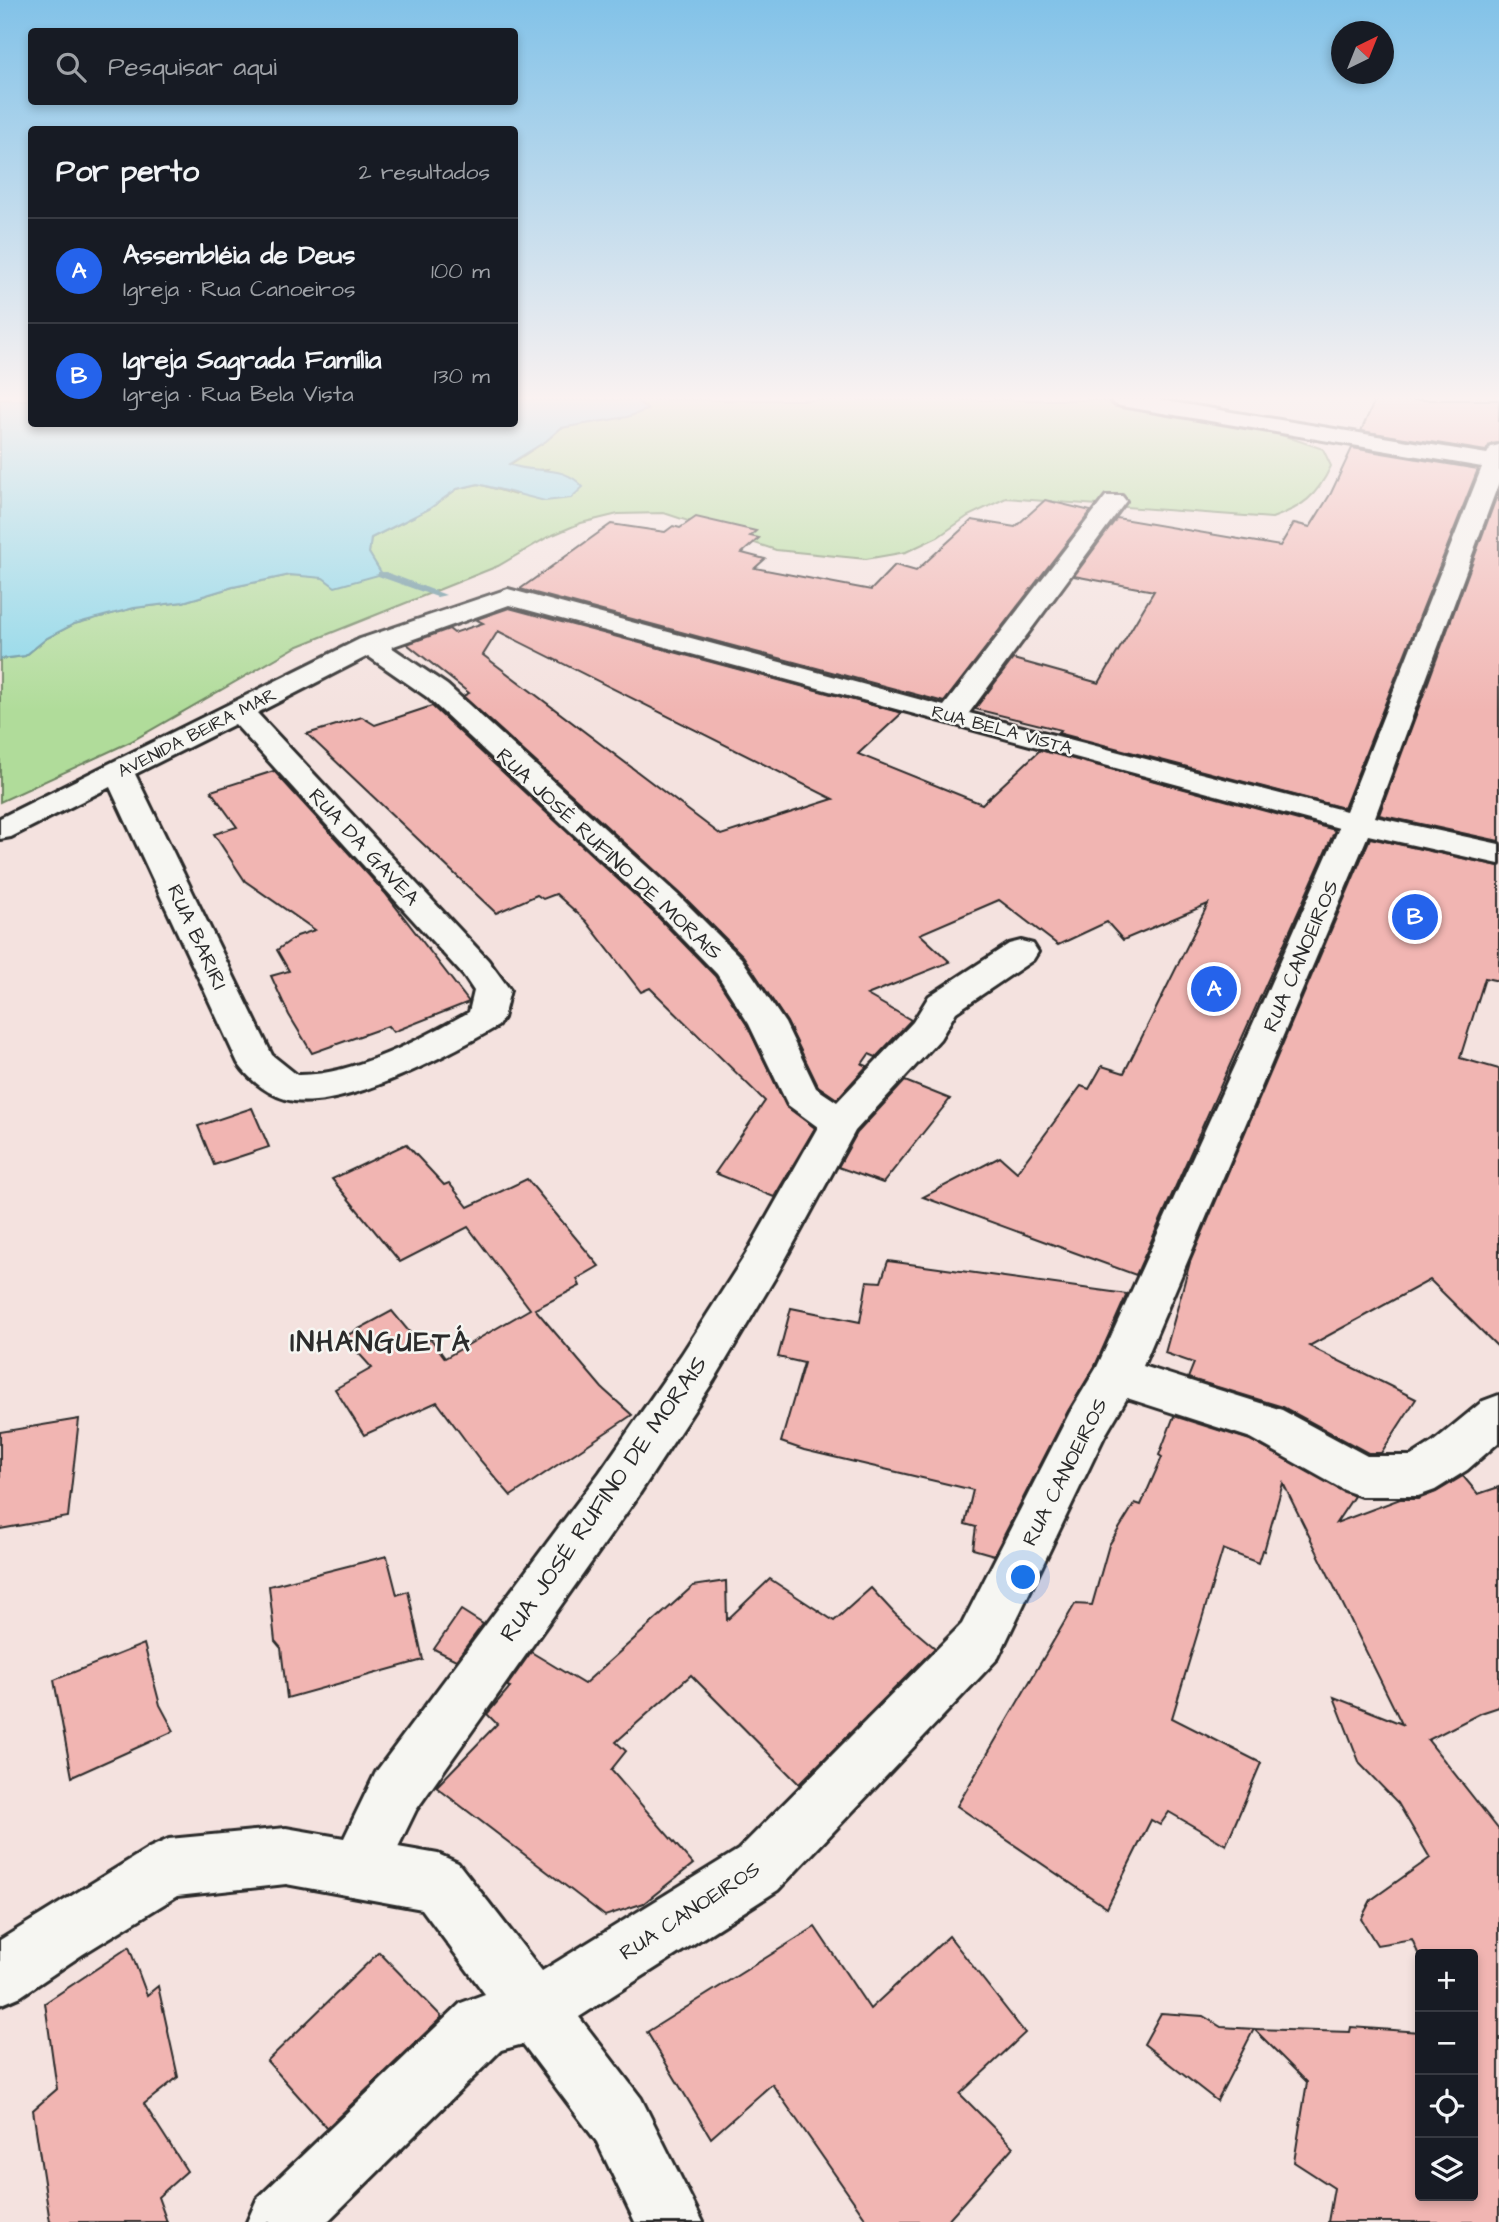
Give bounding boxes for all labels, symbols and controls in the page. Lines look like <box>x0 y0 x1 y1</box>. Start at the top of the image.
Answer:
north arrow <box>1331 21 1394 84</box>
search box <box>28 28 518 105</box>
icon: search <box>52 48 90 86</box>
text: Pesquisar aqui <box>108 49 277 85</box>
text: Por perto <box>56 151 199 193</box>
text: 2 resultados <box>358 156 490 188</box>
text: Assembléia de Deus <box>123 237 355 273</box>
text: A <box>72 255 86 287</box>
text: 100 m <box>431 255 490 287</box>
text: Igreja · Rua Canoeiros <box>123 273 355 305</box>
text: Igreja Sagrada Família <box>123 342 382 378</box>
text: B <box>71 360 87 392</box>
text: 130 m <box>434 360 490 392</box>
text: Igreja · Rua Bela Vista <box>123 378 354 410</box>
street label: AVENIDA BEIRA MAR <box>113 682 281 784</box>
street label: RUA BELA VISTA <box>929 699 1076 761</box>
street label: RUA JOSÉ RUFINO DE MORAIS <box>490 741 728 967</box>
street label: RUA DA GAVEA <box>302 782 427 913</box>
street label: RUA CANOEIROS <box>1256 876 1346 1036</box>
street label: RUA BARIRI <box>160 880 234 994</box>
pin: B <box>1392 891 1438 943</box>
pin: A <box>1191 963 1237 1015</box>
district label: INHANGUETÁ <box>290 1323 472 1362</box>
street label: RUA JOSÉ RUFINO DE MORAIS <box>492 1349 716 1649</box>
street label: RUA CANOEIROS <box>1015 1393 1115 1551</box>
your location <box>1006 1560 1040 1594</box>
street label: RUA CANOEIROS <box>614 1855 766 1967</box>
map controls <box>1415 1949 1478 2201</box>
button: + <box>1415 1949 1478 2012</box>
button: − <box>1415 2012 1478 2075</box>
button: locate <box>1415 2075 1478 2138</box>
button: layers <box>1415 2138 1478 2201</box>

